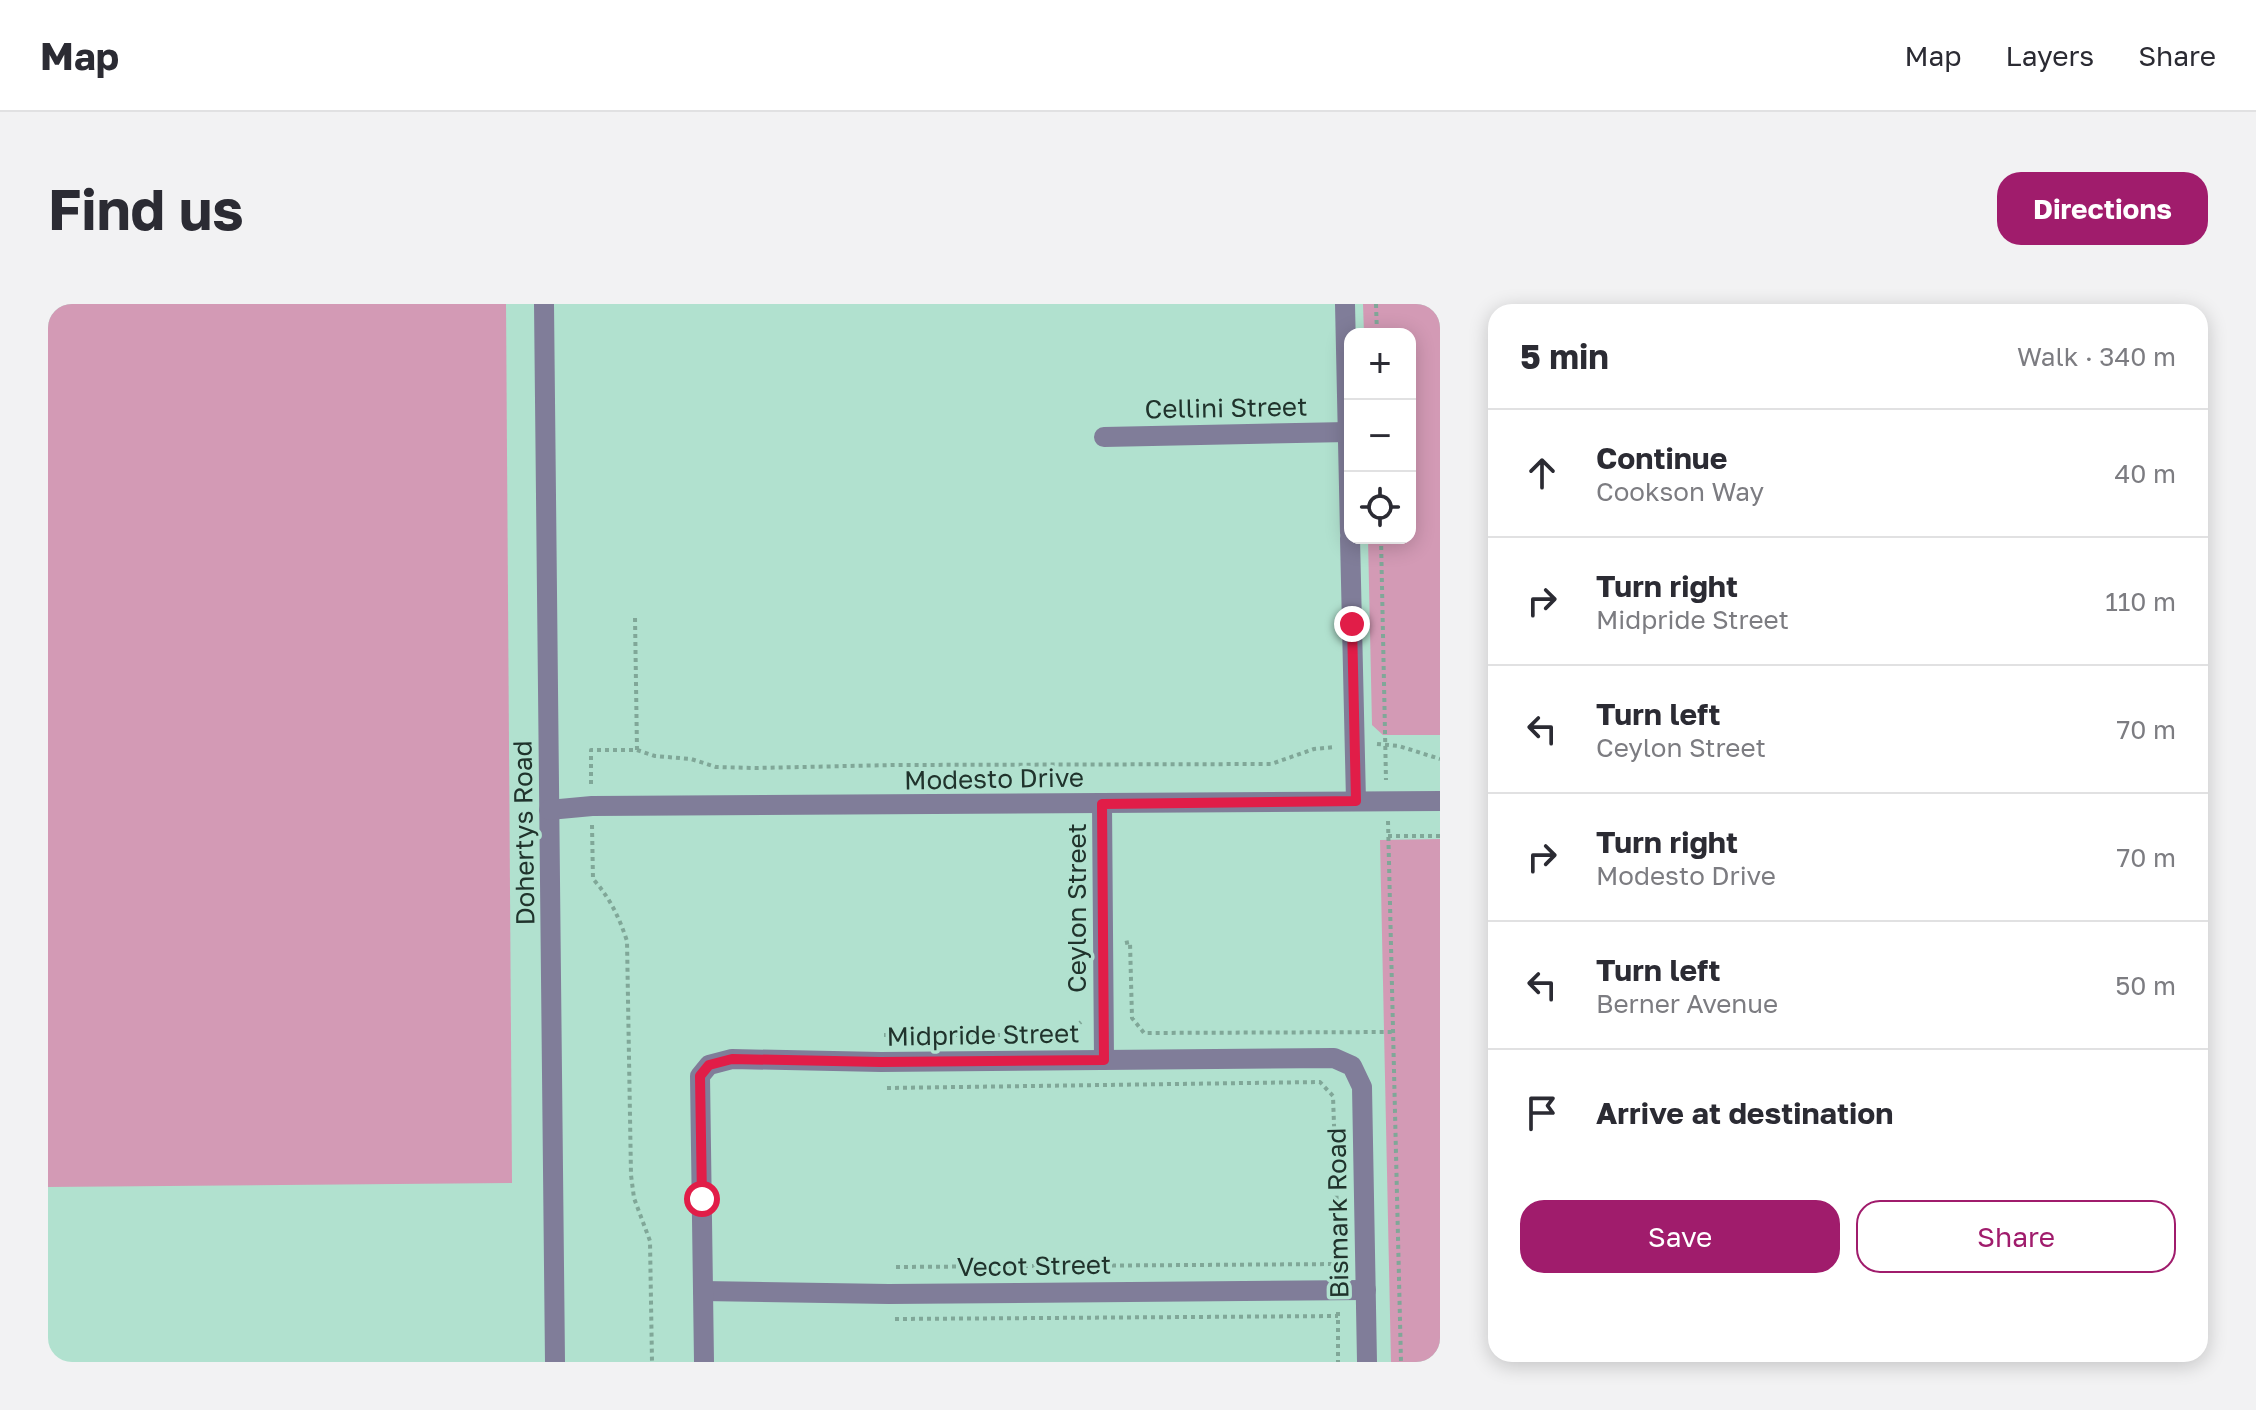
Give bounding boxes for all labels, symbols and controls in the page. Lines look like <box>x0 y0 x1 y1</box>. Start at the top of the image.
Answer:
text: Map <box>40 33 119 78</box>
text: Map <box>1904 39 1962 72</box>
text: Layers <box>2006 39 2094 72</box>
text: Share <box>2138 39 2216 72</box>
button: Directions <box>1997 172 2208 245</box>
text: Find us <box>48 175 244 242</box>
map controls <box>1344 328 1416 544</box>
button: + <box>1344 328 1416 400</box>
text: 5 min <box>1520 336 1609 376</box>
text: Walk · 340 m <box>2017 341 2176 372</box>
street label: Cellini Street <box>1144 391 1308 424</box>
button: − <box>1344 400 1416 472</box>
text: Continue <box>1596 440 1727 476</box>
icon: ahead <box>1520 451 1564 495</box>
text: 40 m <box>2115 458 2176 489</box>
button: locate <box>1344 472 1416 544</box>
text: Cookson Way <box>1596 476 1764 507</box>
text: Turn right <box>1596 568 1738 604</box>
icon: right <box>1520 579 1564 623</box>
text: 110 m <box>2105 586 2176 617</box>
text: Midpride Street <box>1596 604 1789 635</box>
route end <box>1334 606 1370 642</box>
text: Turn left <box>1596 696 1721 732</box>
icon: left <box>1520 707 1564 751</box>
text: 70 m <box>2117 714 2176 745</box>
text: Ceylon Street <box>1596 732 1766 763</box>
street label: Dohertys Road <box>506 740 541 926</box>
street label: Modesto Drive <box>904 761 1084 796</box>
street label: Ceylon Street <box>1061 823 1092 993</box>
text: Turn right <box>1596 824 1738 860</box>
icon: right <box>1520 835 1564 879</box>
text: 70 m <box>2117 842 2176 873</box>
text: Modesto Drive <box>1596 860 1776 891</box>
text: Turn left <box>1596 952 1721 988</box>
icon: left <box>1520 963 1564 1007</box>
text: 50 m <box>2115 970 2176 1001</box>
text: Berner Avenue <box>1596 988 1778 1019</box>
street label: Midpride Street <box>886 1017 1080 1052</box>
icon: arrive <box>1520 1091 1564 1135</box>
text: Arrive at destination <box>1596 1095 1893 1131</box>
street label: Bismark Road <box>1321 1127 1354 1299</box>
route start <box>684 1181 720 1217</box>
button: Save <box>1520 1200 1840 1273</box>
button: Share <box>1856 1200 2176 1273</box>
street label: Vecot Street <box>956 1249 1112 1282</box>

